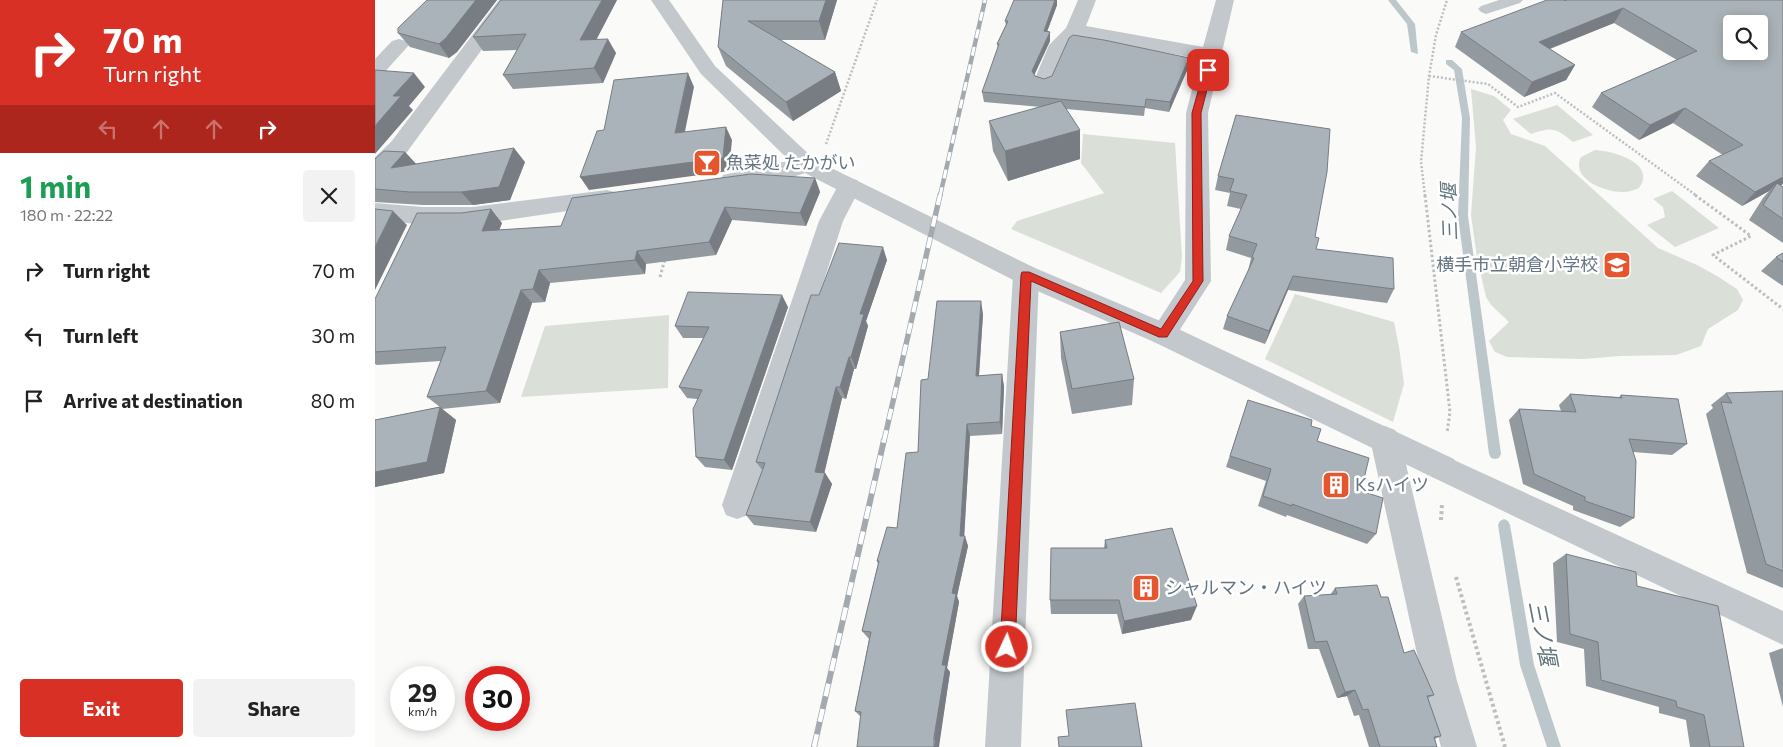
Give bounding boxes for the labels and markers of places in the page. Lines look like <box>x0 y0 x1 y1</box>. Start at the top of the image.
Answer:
pin <box>1187 49 1229 91</box>
bar icon: 魚菜処 たかがい <box>692 148 722 178</box>
place label: 魚菜処 たかがい <box>726 151 855 173</box>
school or university icon: 横手市立朝倉小学校 <box>1602 250 1632 280</box>
place label: 横手市立朝倉小学校 <box>1436 253 1598 275</box>
building icon: Ksハイツ <box>1321 470 1351 500</box>
place label: Ksハイツ <box>1355 473 1429 495</box>
building icon: シャルマン・ハイツ <box>1131 573 1161 603</box>
place label: シャルマン・ハイツ <box>1165 576 1327 598</box>

